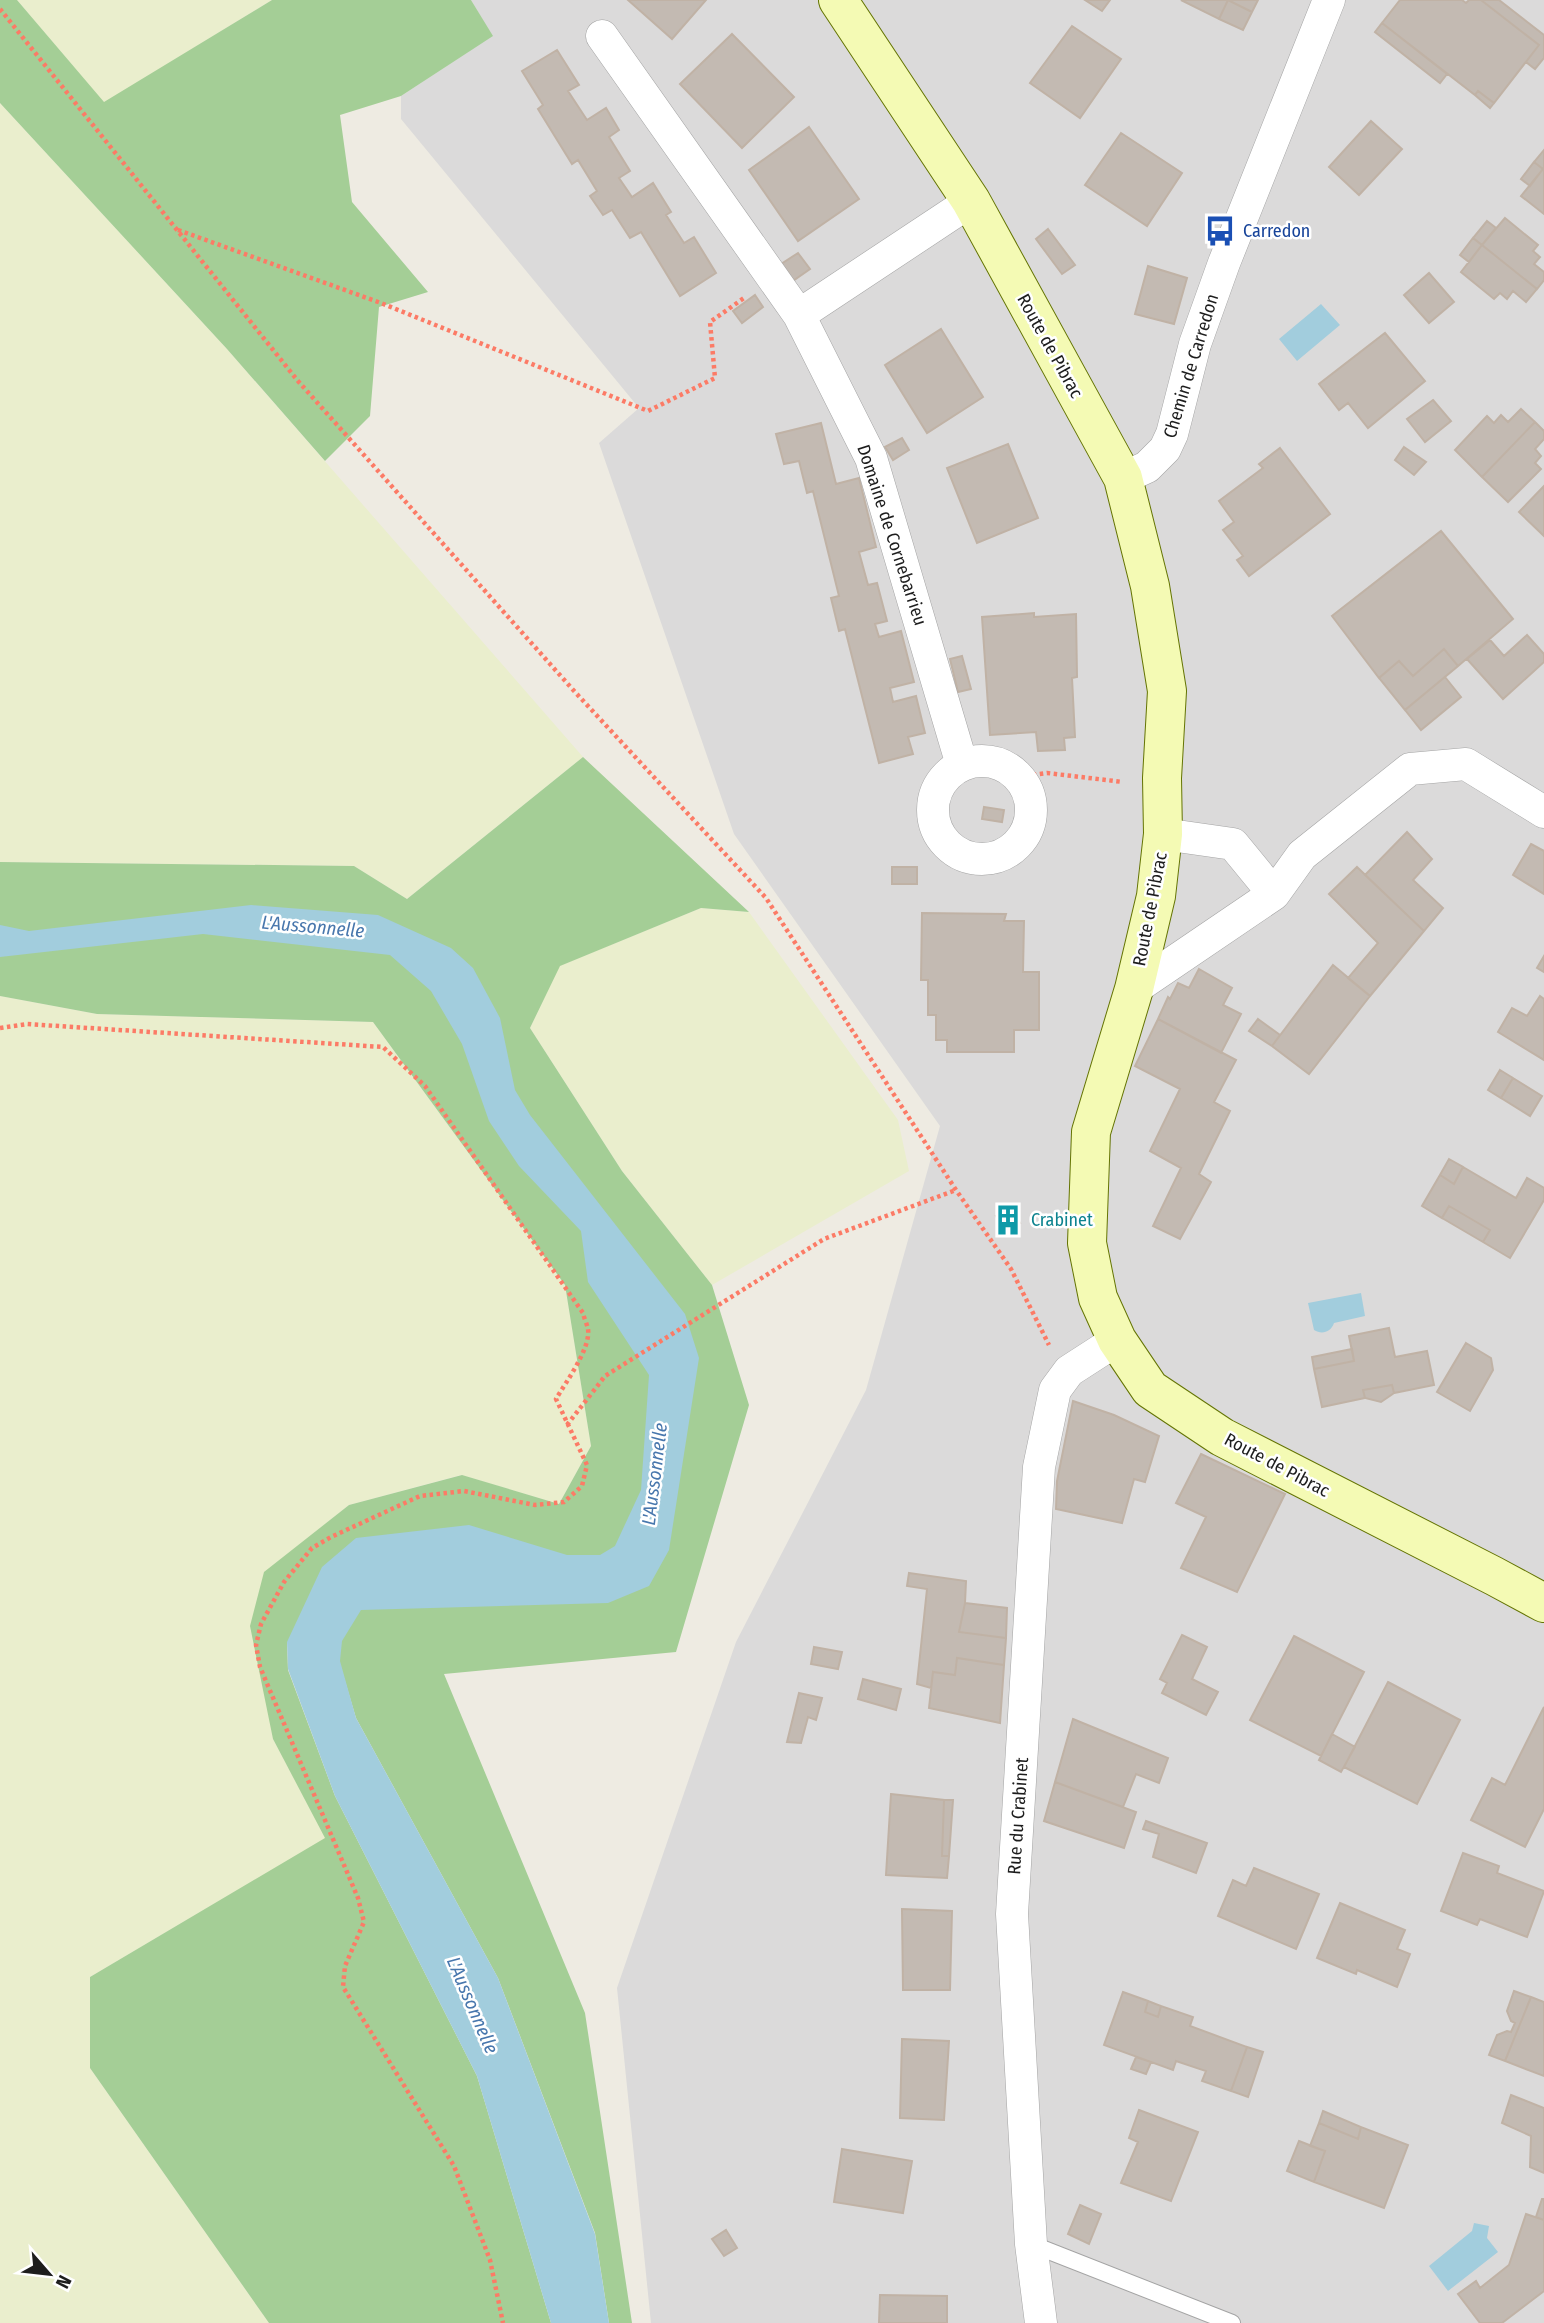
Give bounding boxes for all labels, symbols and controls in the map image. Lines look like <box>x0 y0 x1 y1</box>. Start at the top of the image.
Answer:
bus stop icon: Carredon <box>1203 214 1237 248</box>
place label: Carredon <box>1243 220 1310 242</box>
street label: Route de Pibrac <box>1012 290 1088 402</box>
street label: Chemin de Carredon <box>1159 291 1223 441</box>
street label: Domaine de Cornebarrieu <box>852 442 932 628</box>
street label: Route de Pibrac <box>1128 850 1172 968</box>
water label: L'Aussonnelle <box>261 911 365 942</box>
building icon: Crabinet <box>991 1203 1025 1237</box>
place label: Crabinet <box>1031 1209 1093 1231</box>
water label: L'Aussonnelle <box>637 1422 672 1527</box>
street label: Route de Pibrac <box>1221 1428 1333 1502</box>
street label: Rue du Crabinet <box>1003 1757 1033 1875</box>
water label: L'Aussonnelle <box>442 1953 503 2057</box>
north arrow <box>14 2239 84 2309</box>
text: N <box>51 2271 76 2292</box>

